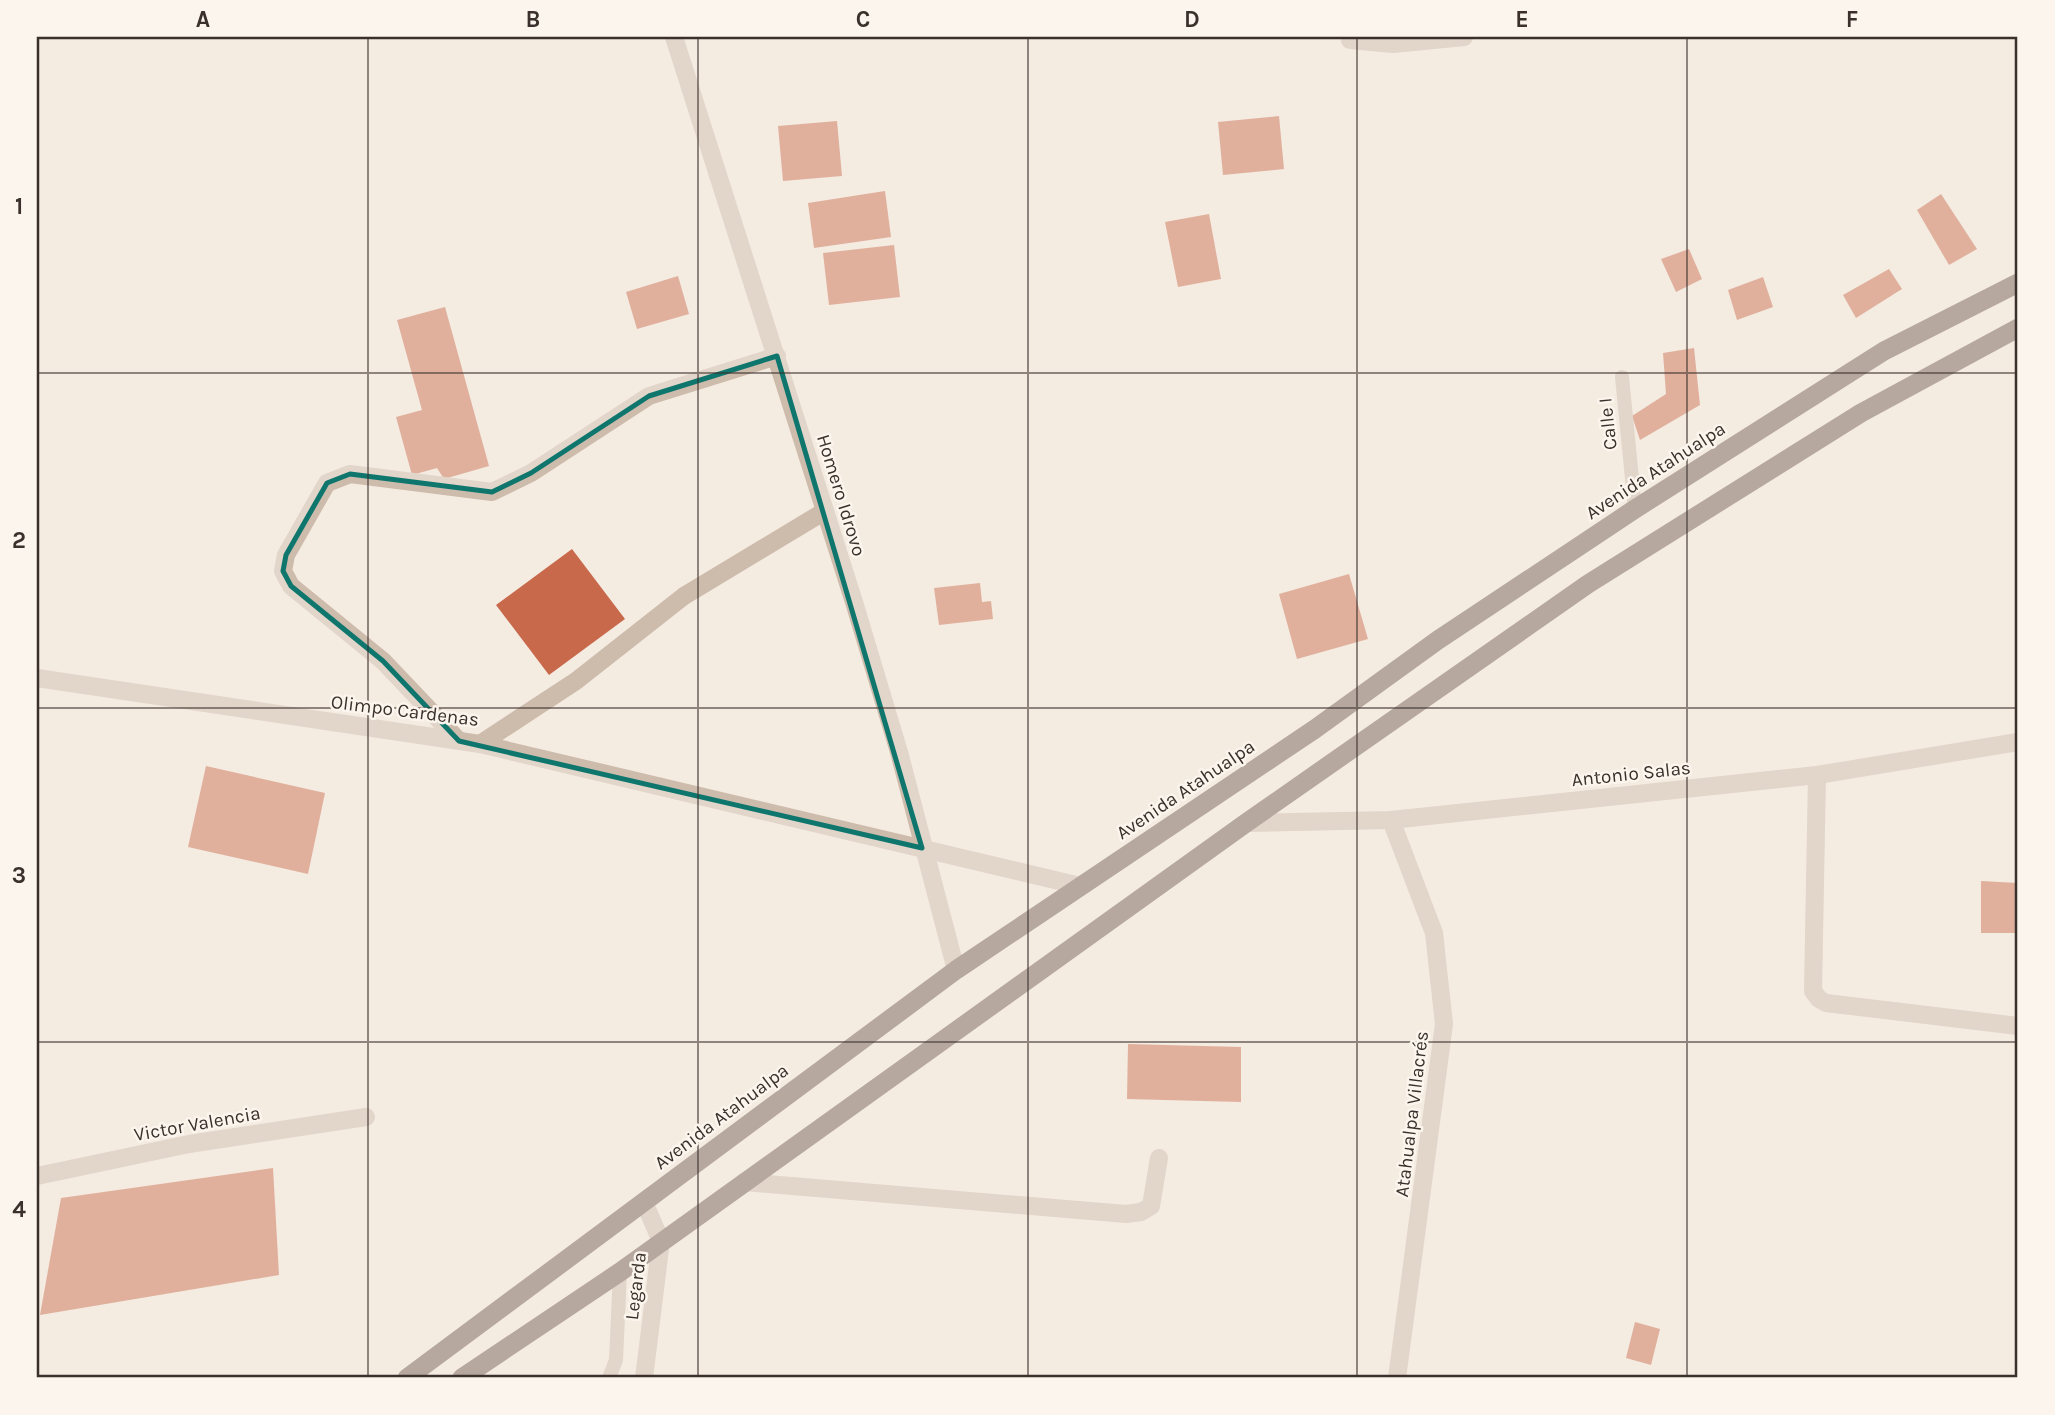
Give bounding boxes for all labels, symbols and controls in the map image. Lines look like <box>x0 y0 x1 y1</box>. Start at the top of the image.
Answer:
text: A <box>196 6 210 33</box>
text: B <box>526 6 540 33</box>
text: C <box>856 6 870 33</box>
text: D <box>1184 6 1200 33</box>
text: E <box>1515 6 1529 33</box>
text: F <box>1846 6 1858 33</box>
text: 1 <box>15 193 23 220</box>
street label: Calle I <box>1594 397 1622 451</box>
street label: Avenida Atahualpa <box>1582 417 1729 524</box>
street label: Homero Idrovo <box>812 432 870 559</box>
text: 2 <box>12 527 26 554</box>
street label: Olimpo Cardenas <box>330 691 480 731</box>
street label: Avenida Atahualpa <box>1112 735 1259 844</box>
street label: Antonio Salas <box>1570 757 1692 791</box>
text: 3 <box>12 862 26 889</box>
street label: Atahualpa Villacrés <box>1391 1030 1433 1198</box>
street label: Avenida Atahualpa <box>650 1059 793 1174</box>
street label: Victor Valencia <box>132 1102 262 1146</box>
text: 4 <box>12 1196 26 1223</box>
street label: Legarda <box>621 1251 651 1321</box>

